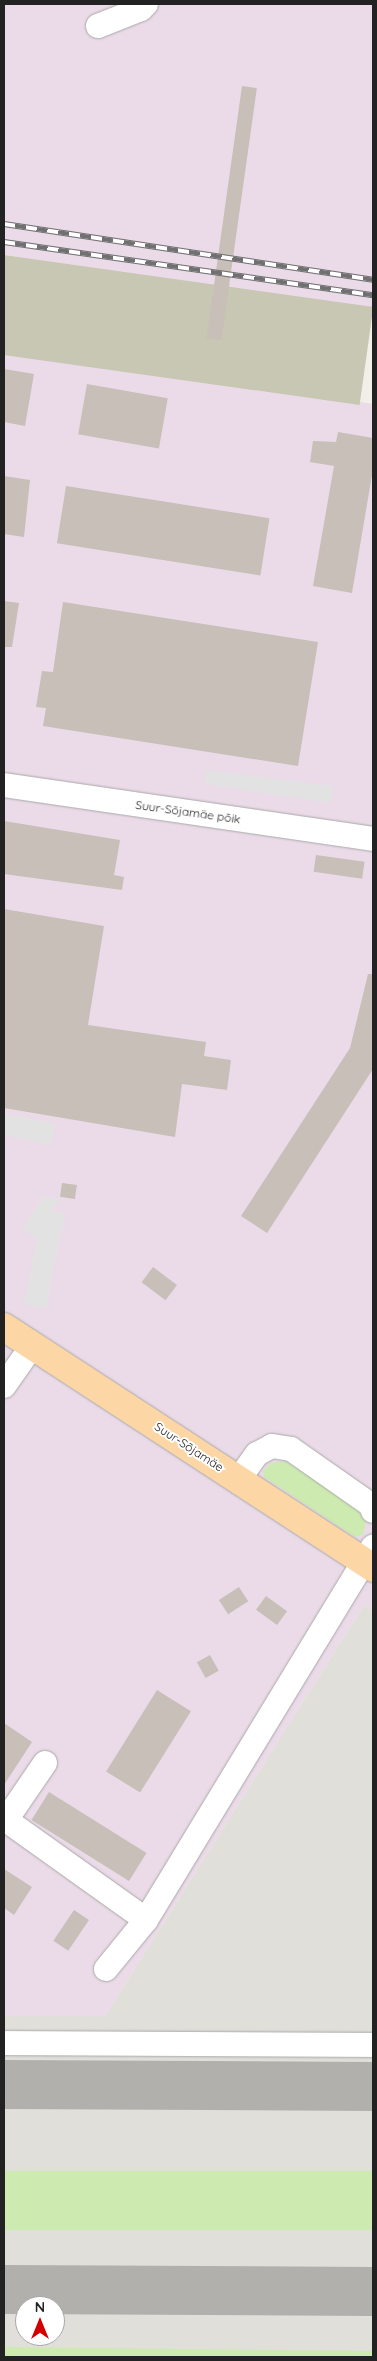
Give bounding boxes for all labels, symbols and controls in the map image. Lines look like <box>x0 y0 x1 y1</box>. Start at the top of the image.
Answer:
street label: Suur-Sõjamäe põik <box>135 797 241 827</box>
street label: Suur-Sõjamäe <box>152 1419 226 1475</box>
north arrow <box>15 2296 65 2346</box>
text: N <box>35 2298 45 2316</box>

